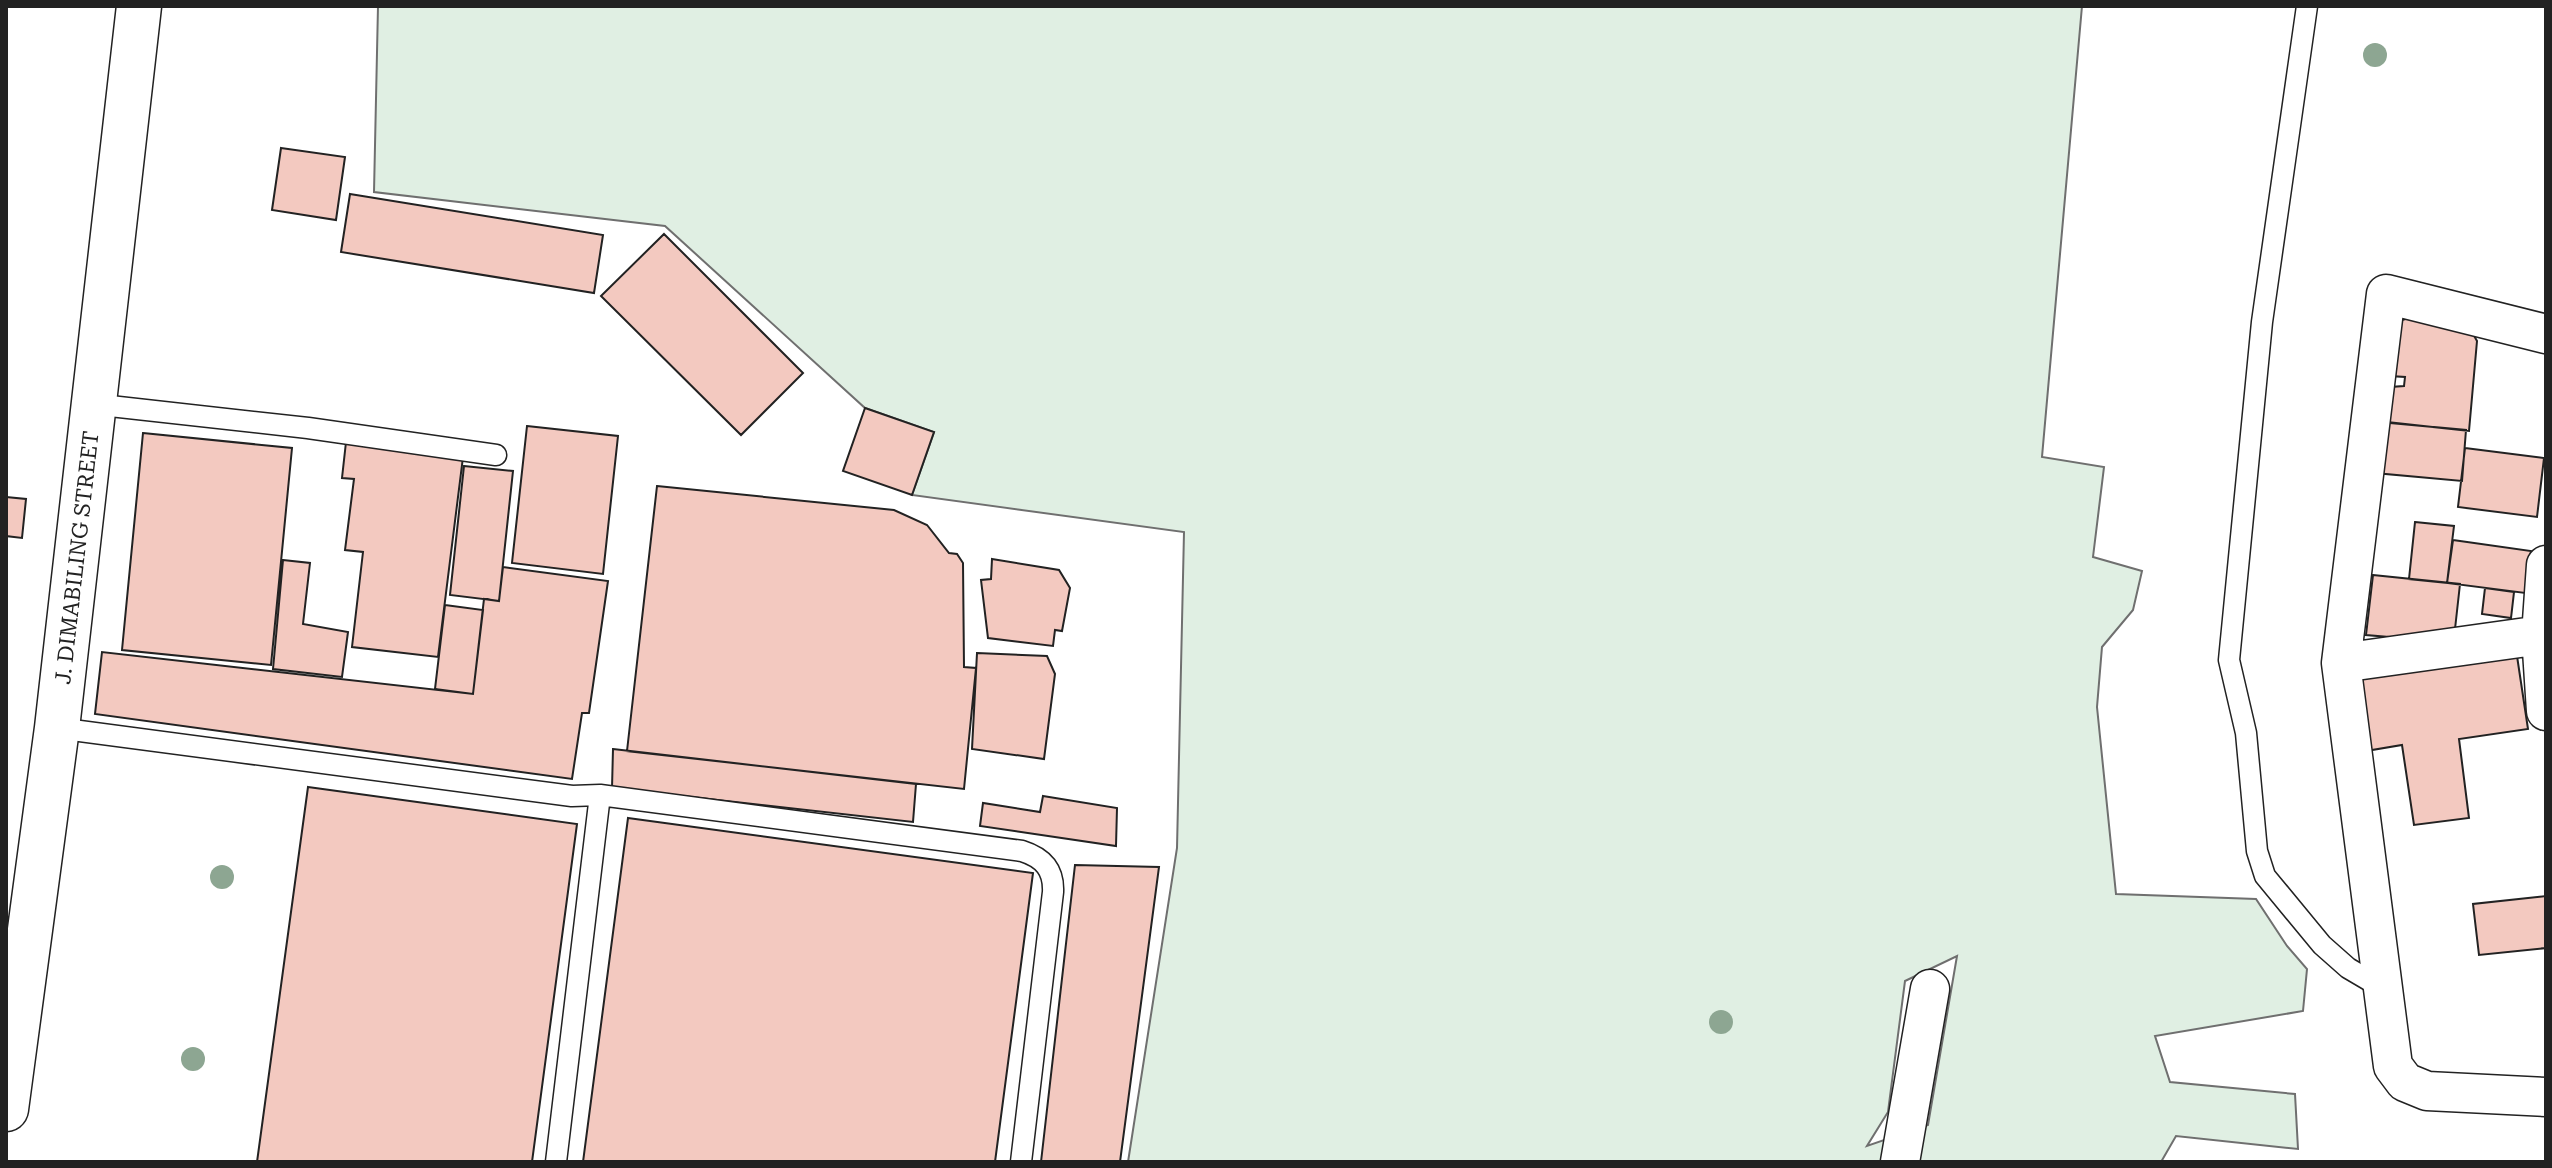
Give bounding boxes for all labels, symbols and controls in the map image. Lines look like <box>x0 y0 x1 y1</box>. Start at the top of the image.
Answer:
street label: J. DIMABILING STREET <box>50 430 104 686</box>

